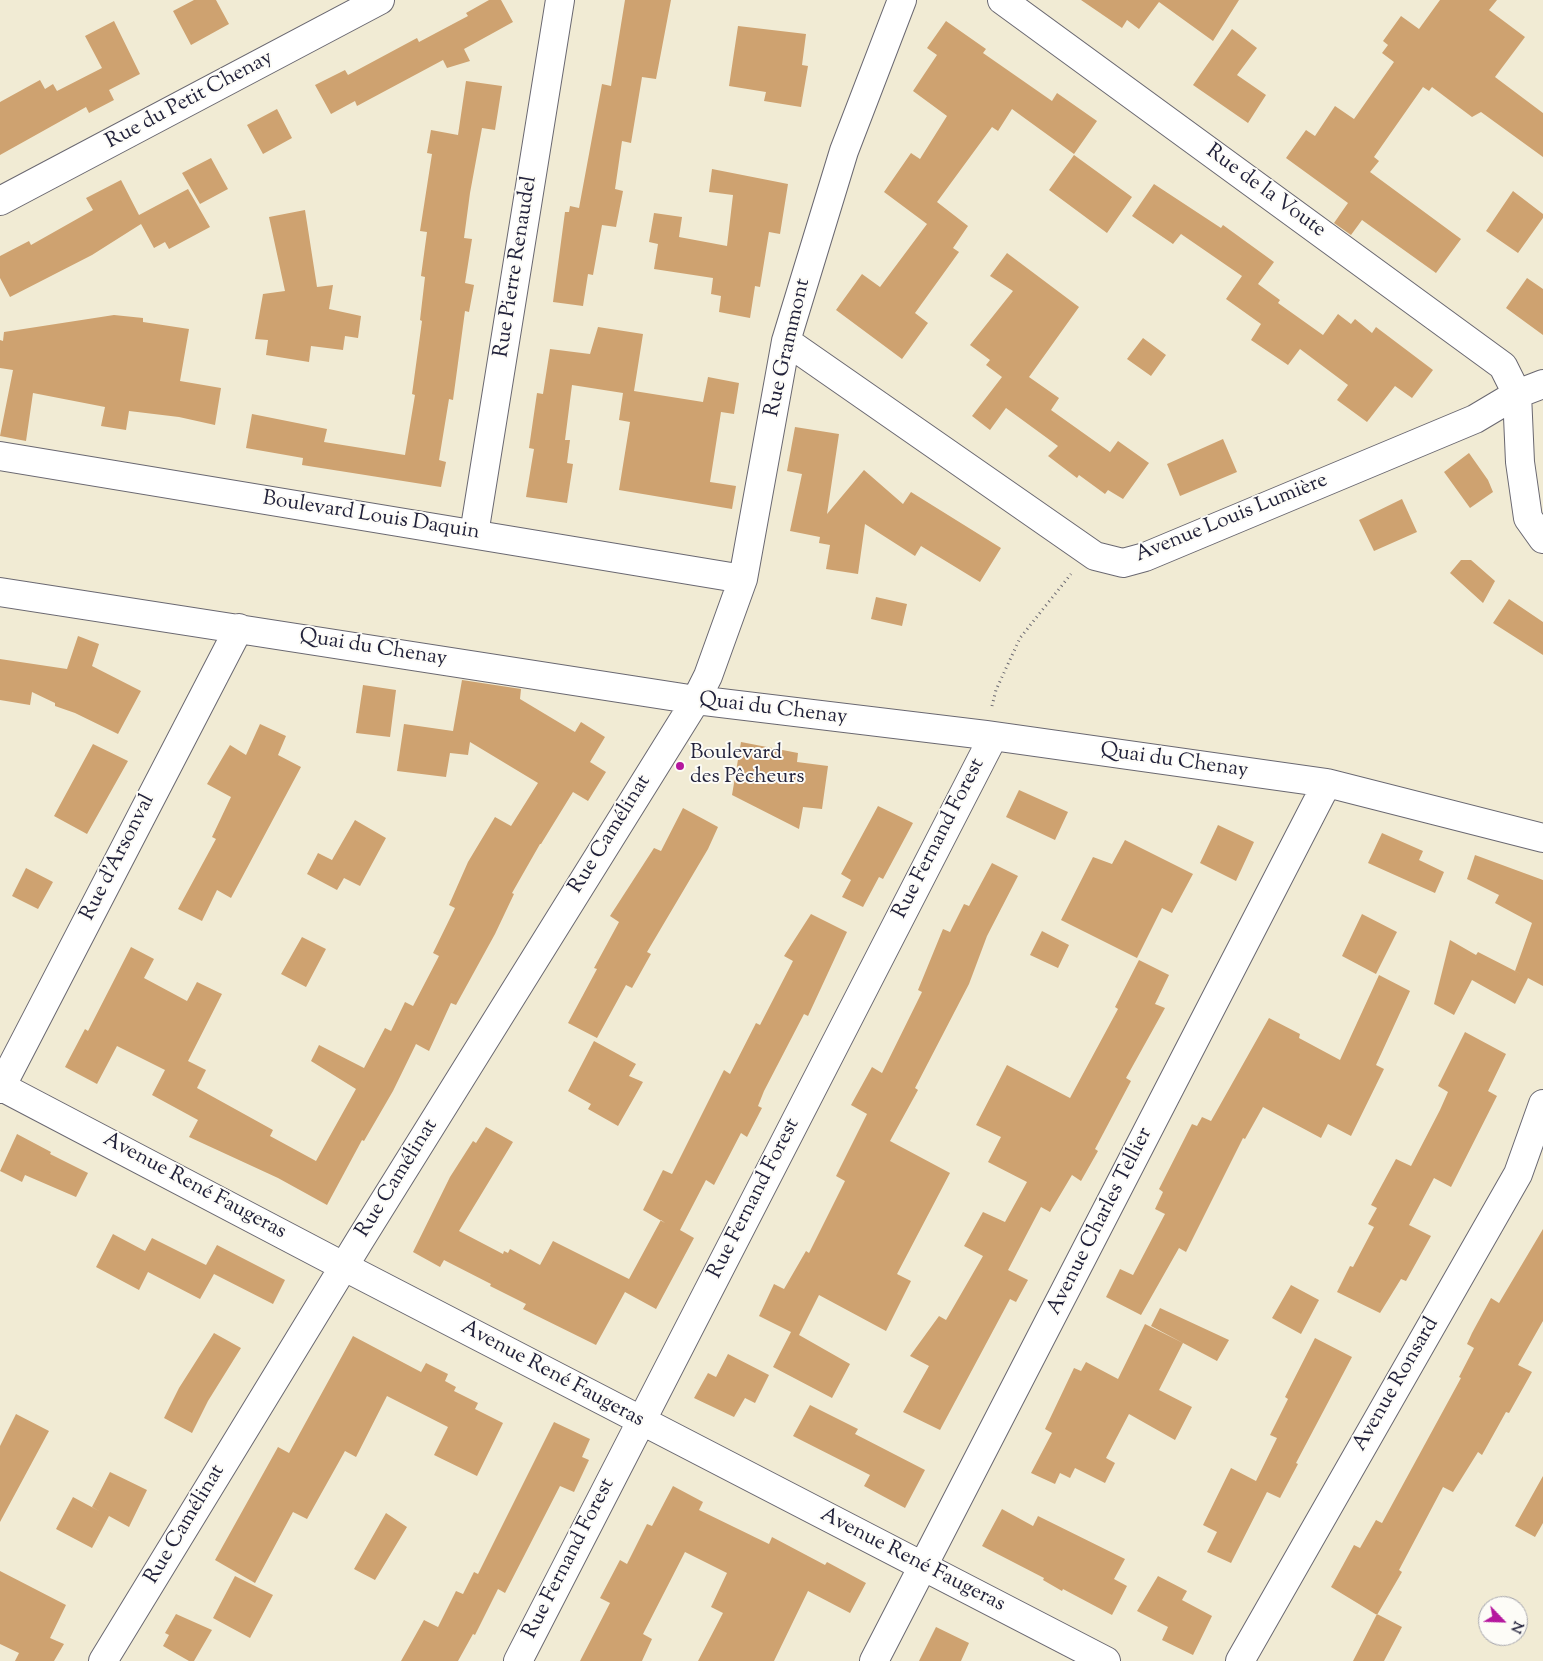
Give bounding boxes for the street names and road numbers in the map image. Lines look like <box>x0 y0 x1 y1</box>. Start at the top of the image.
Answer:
street label: Rue du Petit Chenay <box>102 46 278 156</box>
street label: Rue de la Voute <box>1200 140 1330 244</box>
street label: Rue Pierre Renaudel <box>490 174 544 360</box>
street label: Rue Grammont <box>761 276 817 420</box>
street label: Avenue Louis Lumière <box>1132 469 1332 569</box>
street label: Boulevard Louis Daquin <box>261 487 481 547</box>
street label: Quai du Chenay <box>297 625 449 673</box>
street label: Quai du Chenay <box>697 688 849 732</box>
street label: Quai du Chenay <box>1098 739 1250 785</box>
street label: Rue Fernand Forest <box>889 755 991 923</box>
street label: Rue Camélinat <box>565 771 657 899</box>
street label: Rue d'Arsonval <box>76 791 162 925</box>
street label: Rue Camélinat <box>352 1115 444 1243</box>
street label: Rue Fernand Forest <box>704 1115 806 1283</box>
street label: Avenue Charles Tellier <box>1043 1124 1159 1320</box>
street label: Avenue René Faugeras <box>98 1128 290 1246</box>
street label: Avenue Ronsard <box>1348 1314 1446 1456</box>
street label: Avenue René Faugeras <box>456 1316 648 1434</box>
street label: Rue Camélinat <box>140 1461 232 1589</box>
street label: Rue Fernand Forest <box>519 1475 621 1643</box>
street label: Avenue René Faugeras <box>815 1503 1009 1619</box>

